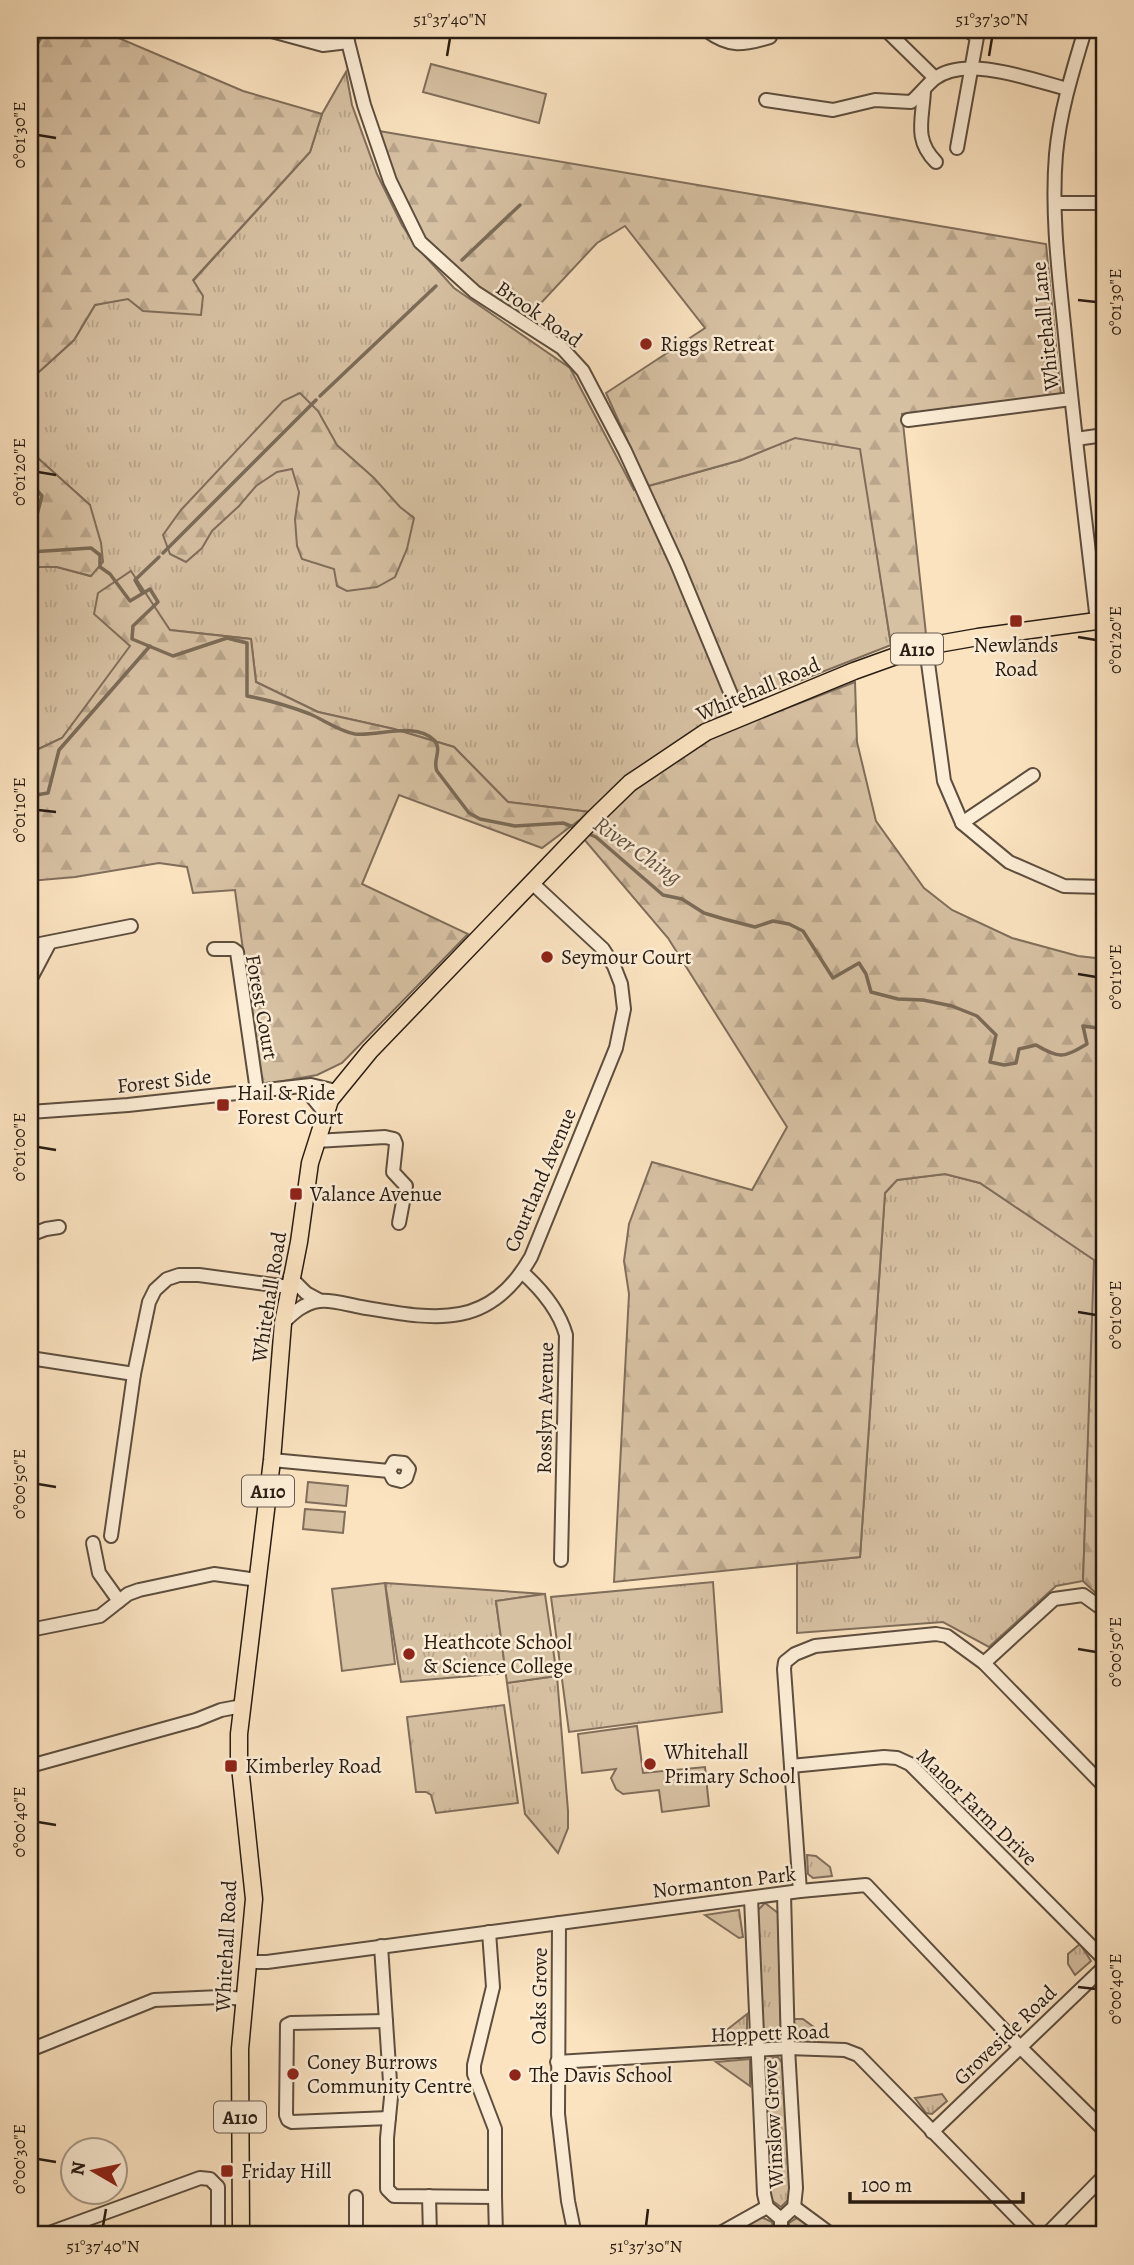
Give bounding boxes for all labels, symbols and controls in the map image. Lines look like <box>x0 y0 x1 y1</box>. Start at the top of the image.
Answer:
text: 51°37'40"N <box>413 7 487 31</box>
text: 51°37'30"N <box>956 7 1029 31</box>
text: 0°01'30"E <box>7 101 31 169</box>
street label: Whitehall Lane <box>1024 260 1066 393</box>
text: 0°01'30"E <box>1103 268 1127 336</box>
street label: Brook Road <box>490 274 588 354</box>
place label: Riggs Retreat <box>660 330 775 358</box>
marker: Riggs Retreat <box>638 336 654 352</box>
text: 0°01'20"E <box>7 438 31 506</box>
text: 0°01'20"E <box>1103 606 1127 674</box>
marker: Newlands Road <box>1008 613 1024 629</box>
place label: Newlands Road <box>973 631 1059 683</box>
road number: A110 <box>891 634 943 664</box>
street label: Whitehall Road <box>691 650 825 728</box>
text: 0°01'10"E <box>7 777 31 843</box>
water label: River Ching <box>587 809 688 892</box>
place label: Seymour Court <box>561 943 692 971</box>
text: 0°01'10"E <box>1103 944 1127 1010</box>
marker: Seymour Court <box>539 949 555 965</box>
street label: Forest Court <box>239 952 285 1062</box>
street label: Forest Side <box>116 1062 212 1100</box>
place label: Hail & Ride Forest Court <box>237 1079 344 1131</box>
marker: Hail & Ride Forest Court <box>215 1097 231 1113</box>
street label: Courtland Avenue <box>497 1104 583 1256</box>
text: 0°01'00"E <box>7 1112 31 1182</box>
place label: Valance Avenue <box>309 1180 442 1208</box>
marker: Valance Avenue <box>288 1186 304 1202</box>
street label: Whitehall Road <box>245 1229 293 1365</box>
text: 0°01'00"E <box>1103 1280 1127 1350</box>
street label: Rosslyn Avenue <box>530 1342 560 1474</box>
text: 0°00'50"E <box>7 1449 31 1519</box>
road number: A110 <box>242 1476 294 1506</box>
text: 0°00'50"E <box>1103 1617 1127 1687</box>
place label: Heathcote School & Science College <box>423 1628 573 1680</box>
marker: Heathcote School & Science College <box>401 1646 417 1662</box>
place label: Whitehall Primary School <box>663 1738 795 1790</box>
street label: Manor Farm Drive <box>910 1742 1044 1872</box>
place label: Kimberley Road <box>245 1752 382 1780</box>
marker: Whitehall Primary School <box>642 1756 658 1772</box>
marker: Kimberley Road <box>223 1758 239 1774</box>
text: 0°00'40"E <box>7 1786 31 1858</box>
street label: Normanton Park <box>651 1859 798 1905</box>
street label: Whitehall Road <box>209 1879 243 2014</box>
street label: Oaks Grove <box>524 1947 554 2045</box>
text: 0°00'40"E <box>1103 1953 1127 2025</box>
street label: Groveside Road <box>947 1978 1063 2091</box>
street label: Hoppett Road <box>710 2017 831 2049</box>
place label: Coney Burrows Community Centre <box>307 2048 472 2100</box>
street label: Winslow Grove <box>756 2059 790 2190</box>
place label: The Davis School <box>529 2061 672 2089</box>
marker: Coney Burrows Community Centre <box>285 2066 301 2082</box>
marker: The Davis School <box>507 2067 523 2083</box>
road number: A110 <box>214 2102 266 2132</box>
text: 0°00'30"E <box>7 2124 31 2194</box>
north arrow <box>60 2136 130 2206</box>
place label: Friday Hill <box>241 2157 331 2185</box>
text: N <box>64 2159 92 2177</box>
scale bar <box>850 2160 1024 2204</box>
marker: Friday Hill <box>219 2163 235 2179</box>
text: 100 m <box>861 2171 912 2199</box>
text: 51°37'40"N <box>66 2234 140 2258</box>
text: 51°37'30"N <box>610 2234 683 2258</box>

